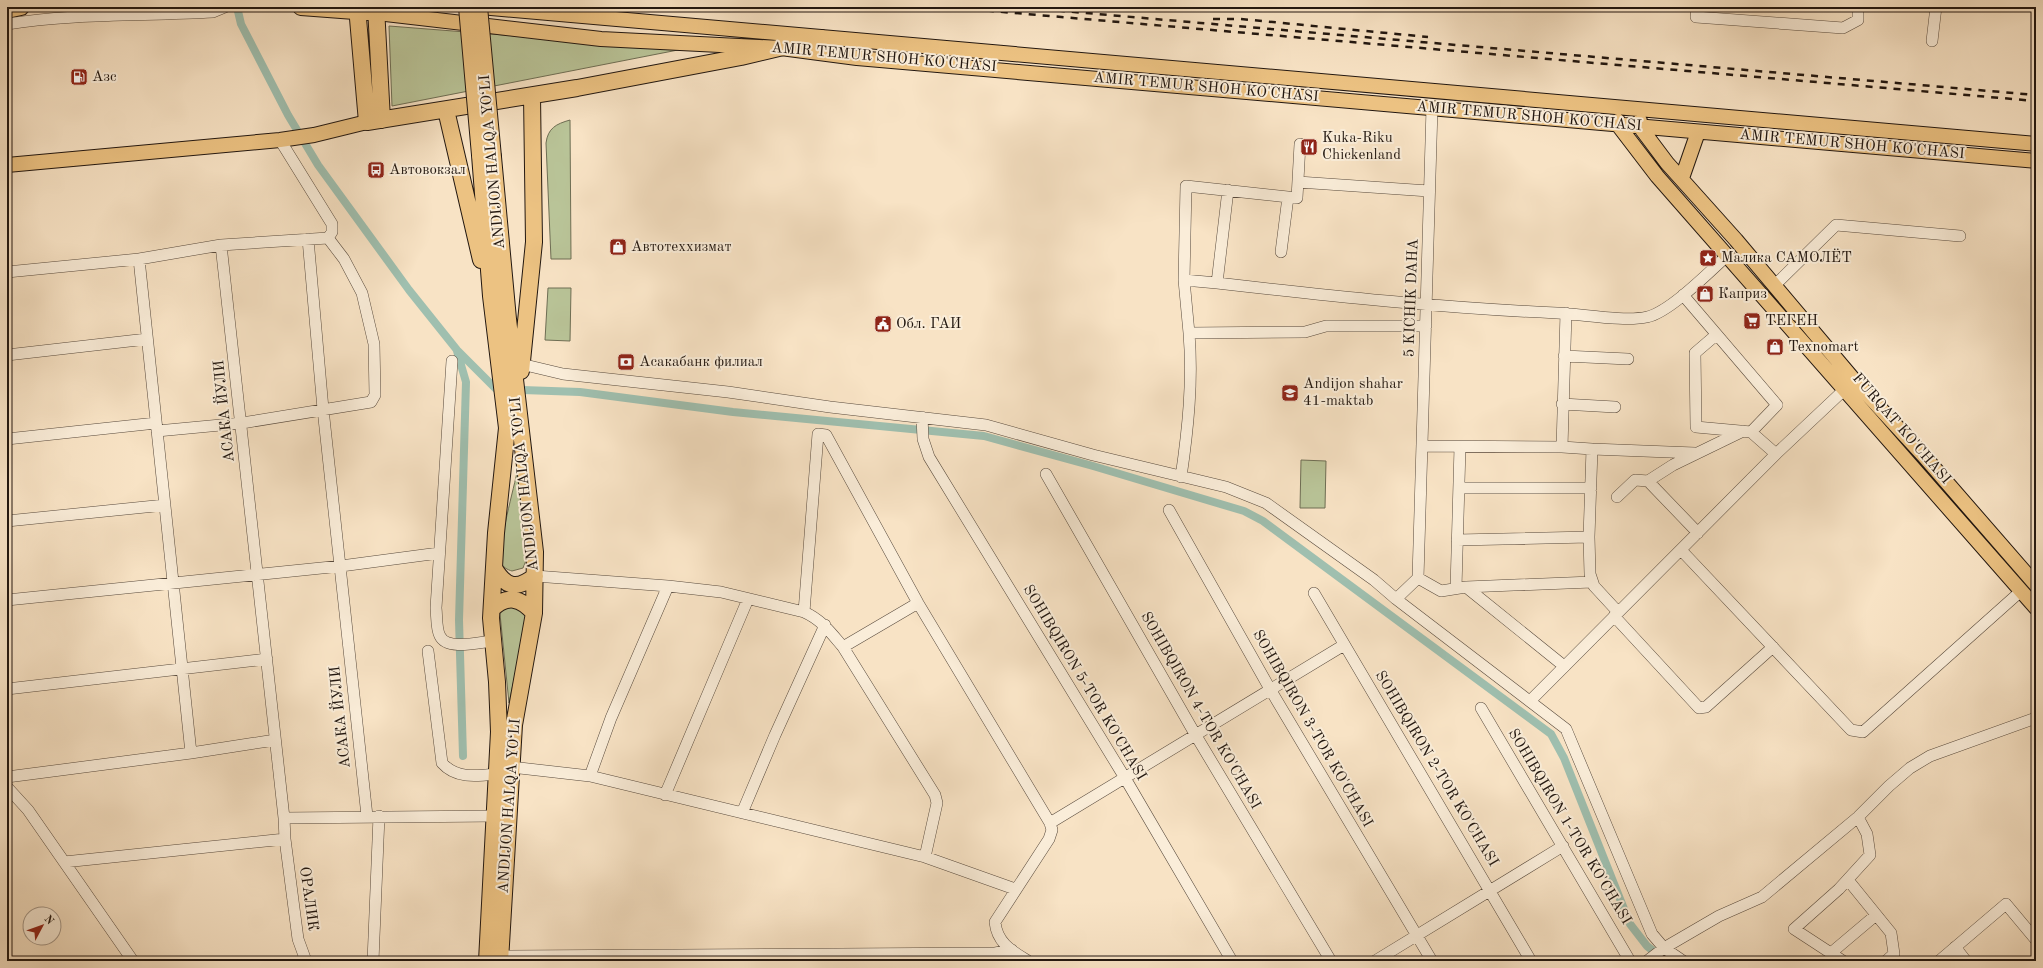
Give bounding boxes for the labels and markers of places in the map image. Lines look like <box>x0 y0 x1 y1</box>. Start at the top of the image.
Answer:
fuel station icon: Азс <box>69 67 89 87</box>
place label: Азс <box>92 70 117 85</box>
place label: Kuka-Riku Chickenland <box>1322 131 1401 163</box>
restaurant icon: Kuka-Riku Chickenland <box>1299 137 1319 157</box>
bus stop icon: Автовокзал <box>366 160 386 180</box>
place label: Автовокзал <box>389 163 466 178</box>
shop icon: Автотеххизмат <box>608 237 628 257</box>
place label: Автотеххизмат <box>631 240 731 255</box>
place icon: Малика САМОЛЁТ <box>1698 248 1718 268</box>
place label: Малика САМОЛЁТ <box>1721 248 1852 266</box>
shop icon: Каприз <box>1695 284 1715 304</box>
place label: Каприз <box>1718 287 1767 302</box>
supermarket icon: ТЕГЕН <box>1742 311 1762 331</box>
public building icon: Обл. ГАИ <box>873 314 893 334</box>
place label: ТЕГЕН <box>1765 314 1818 329</box>
place label: Обл. ГАИ <box>896 317 961 332</box>
shop icon: Texnomart <box>1765 337 1785 357</box>
place label: Texnomart <box>1788 340 1859 355</box>
bank icon: Асакабанк филиал <box>616 352 636 372</box>
place label: Асакабанк филиал <box>639 355 763 370</box>
place label: Andijon shahar 41-maktab <box>1303 377 1403 409</box>
school or university icon: Andijon shahar 41-maktab <box>1280 383 1300 403</box>

